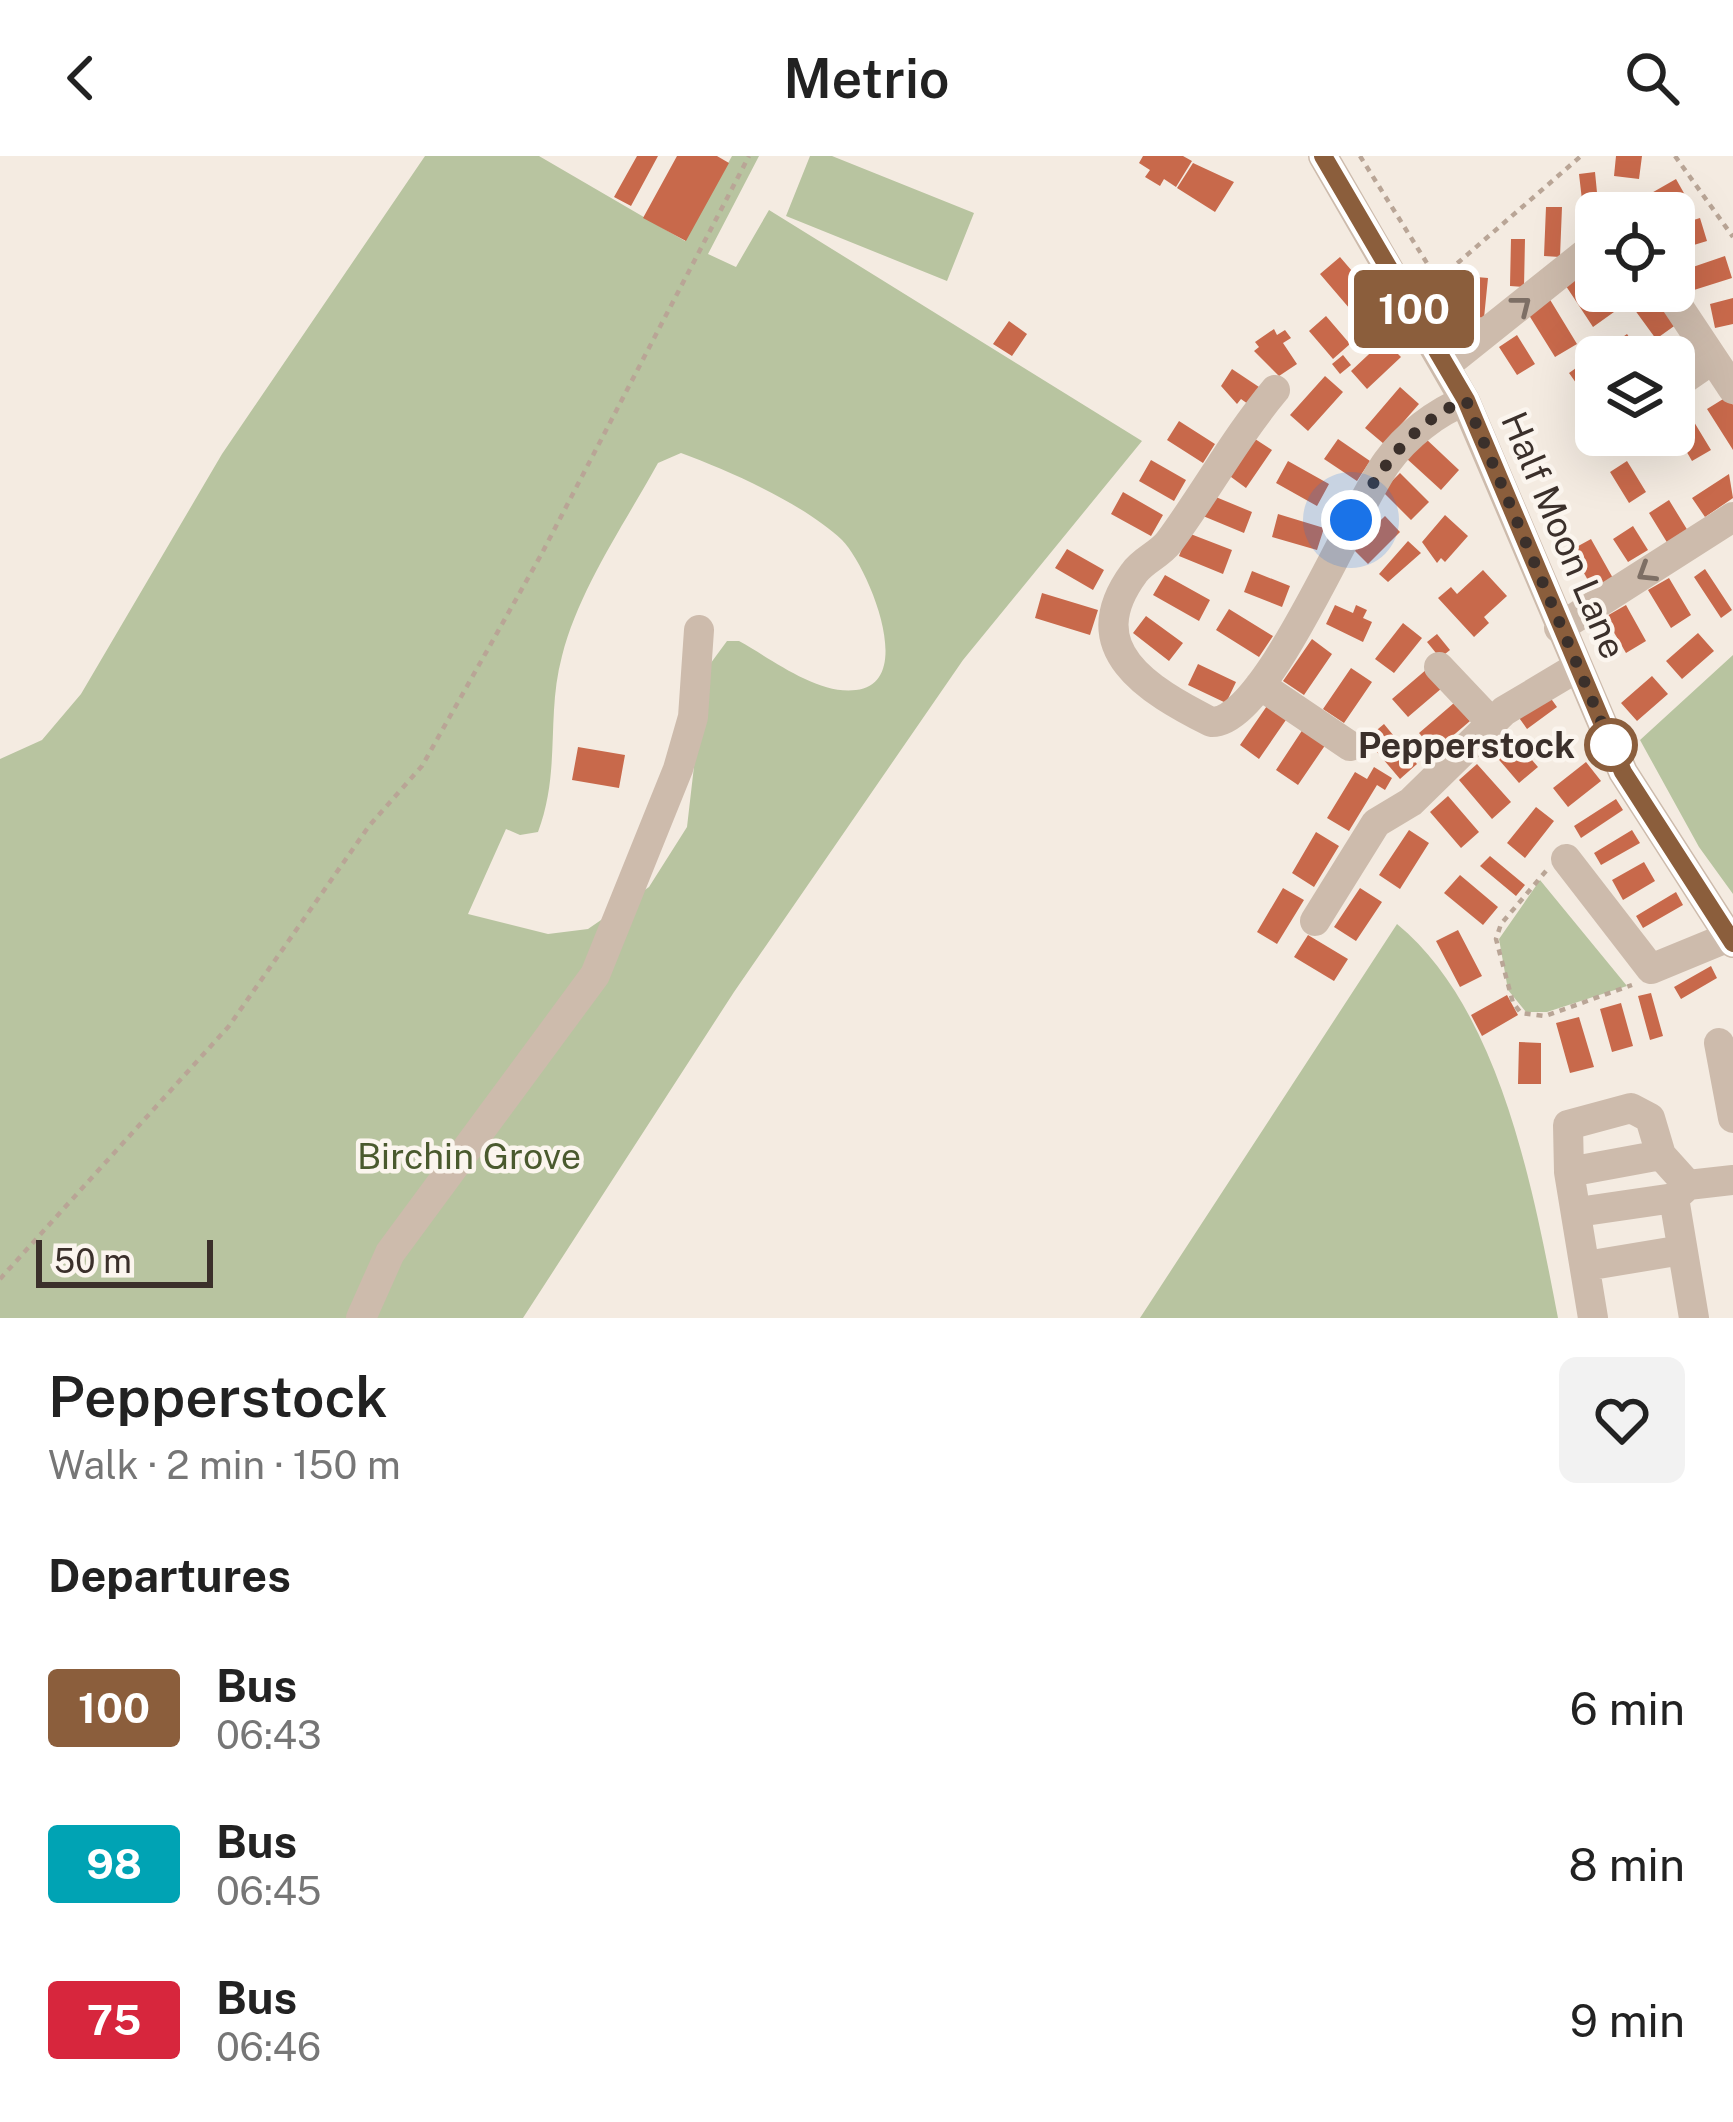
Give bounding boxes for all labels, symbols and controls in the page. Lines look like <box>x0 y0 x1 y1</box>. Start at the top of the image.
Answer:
icon: back <box>48 45 114 111</box>
icon: search <box>1619 45 1685 111</box>
text: Metrio <box>783 47 950 110</box>
map controls <box>1575 192 1695 456</box>
button: locate <box>1575 192 1695 312</box>
line badge: 100 <box>1345 270 1483 348</box>
text: 100 <box>1378 284 1450 333</box>
one-way arrow <box>1508 298 1530 319</box>
button: layers <box>1575 336 1695 456</box>
street label: Half Moon Lane <box>1493 405 1635 665</box>
your location <box>1321 490 1381 550</box>
one-way arrow <box>1637 559 1659 581</box>
marker: Pepperstock <box>1586 720 1636 770</box>
place label: Pepperstock <box>1358 724 1575 766</box>
park label: Birchin Grove <box>357 1135 581 1177</box>
scale bar <box>36 1234 213 1287</box>
text: 50 m <box>54 1242 132 1280</box>
button: heart <box>1559 1357 1685 1483</box>
text: Pepperstock <box>48 1363 388 1430</box>
text: Walk · 2 min · 150 m <box>48 1442 401 1488</box>
text: Departures <box>48 1549 291 1602</box>
text: Bus <box>216 1659 297 1712</box>
text: 6 min <box>1570 1682 1685 1735</box>
text: 100 <box>78 1683 150 1732</box>
text: 06:43 <box>216 1712 322 1758</box>
text: Bus <box>216 1815 297 1868</box>
text: 8 min <box>1569 1838 1685 1891</box>
text: 98 <box>86 1839 142 1888</box>
text: 06:45 <box>216 1868 322 1914</box>
text: Bus <box>216 1971 297 2024</box>
text: 9 min <box>1570 1994 1685 2047</box>
text: 75 <box>87 1995 141 2044</box>
text: 06:46 <box>216 2024 321 2070</box>

